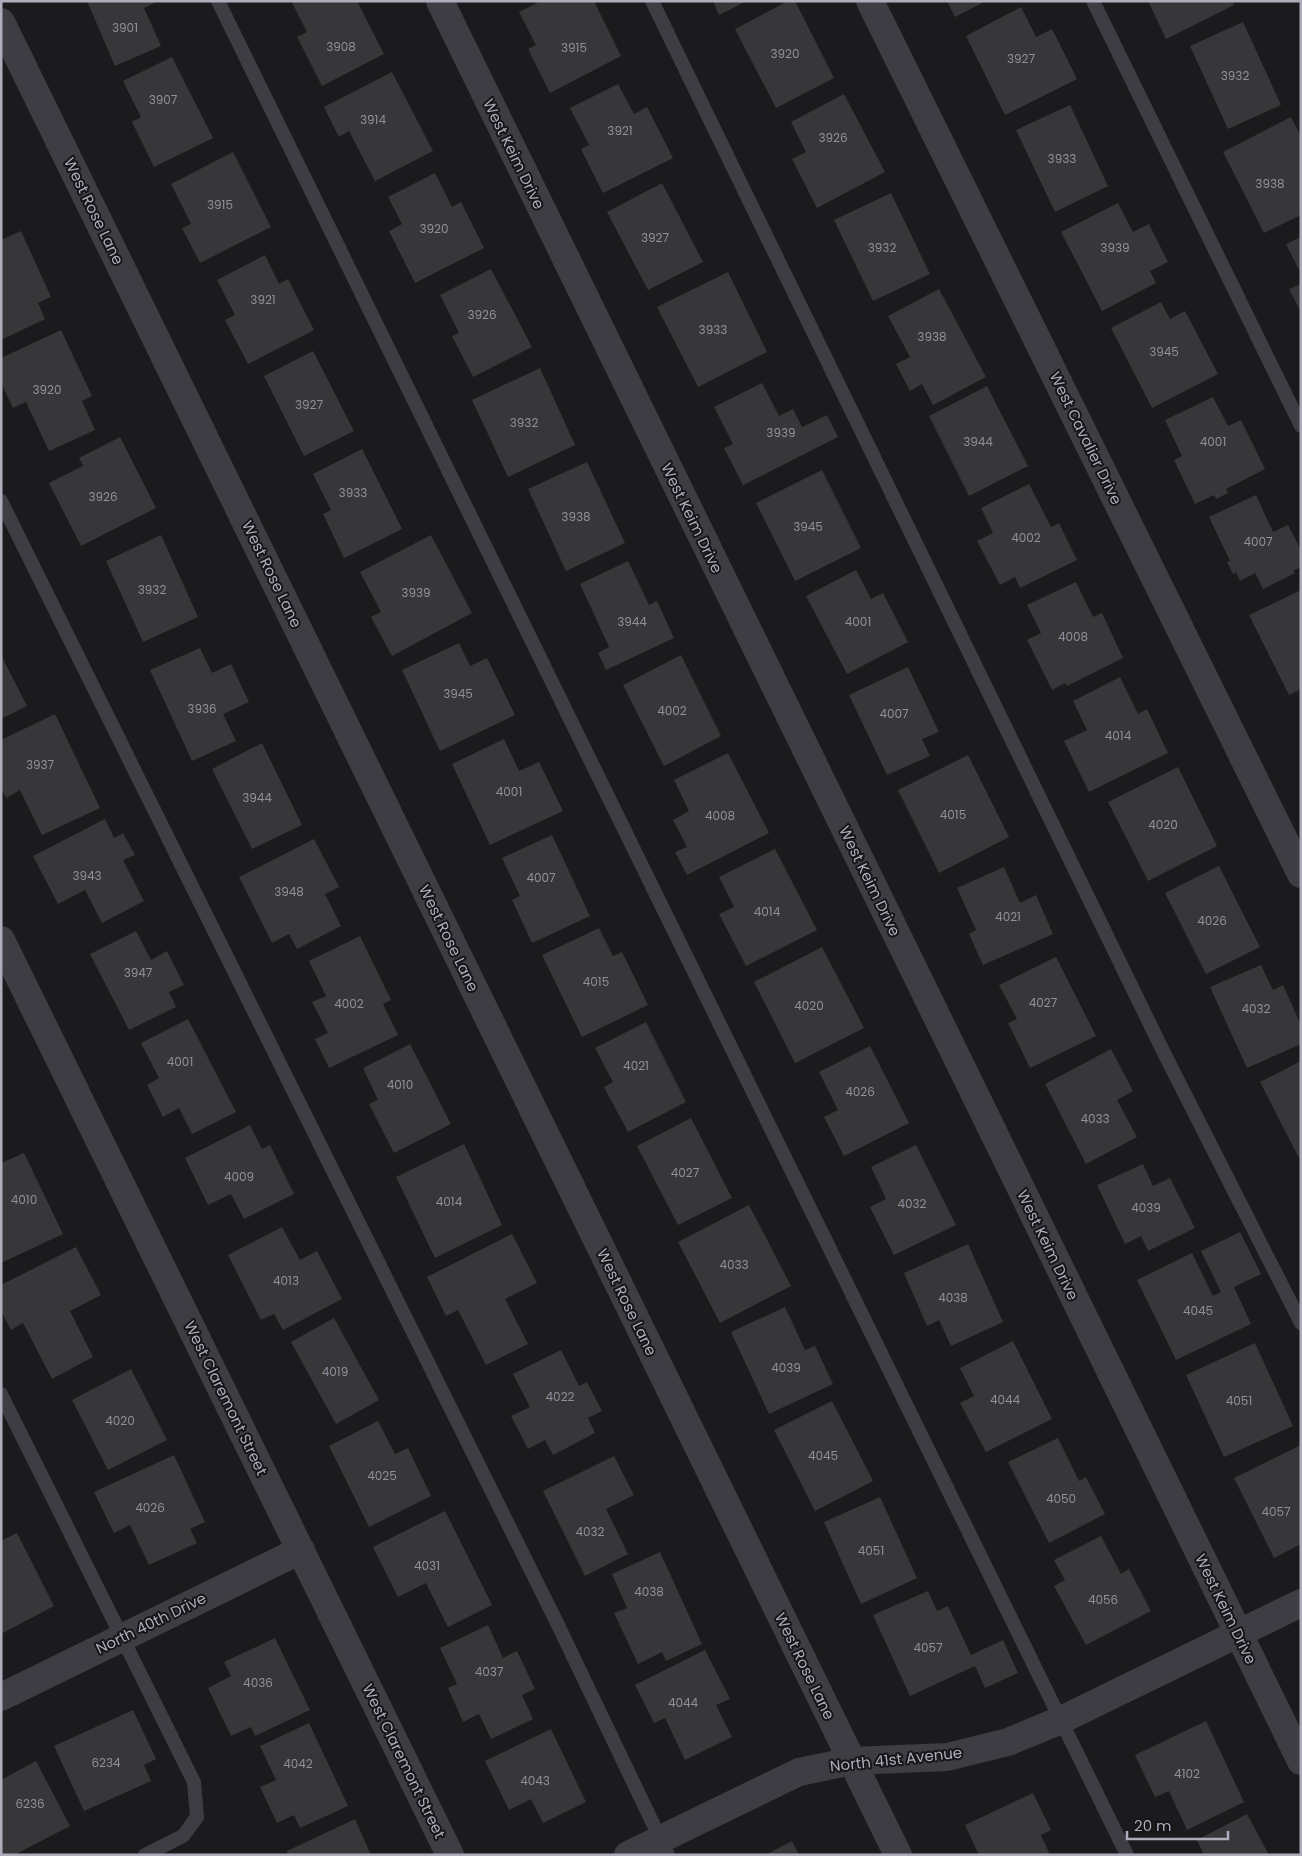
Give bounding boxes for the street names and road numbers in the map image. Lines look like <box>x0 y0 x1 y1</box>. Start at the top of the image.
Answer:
street label: West Keim Drive <box>478 95 550 213</box>
street label: West Rose Lane <box>59 154 129 268</box>
street label: West Cavalier Drive <box>1045 368 1127 508</box>
street label: West Keim Drive <box>656 459 728 577</box>
street label: West Rose Lane <box>237 517 307 631</box>
street label: West Keim Drive <box>834 822 906 940</box>
street label: West Rose Lane <box>414 881 484 995</box>
street label: West Keim Drive <box>1012 1186 1084 1304</box>
street label: West Rose Lane <box>592 1245 662 1359</box>
street label: West Claremont Street <box>179 1317 273 1479</box>
street label: West Keim Drive <box>1190 1550 1262 1668</box>
street label: North 40th Drive <box>92 1587 210 1659</box>
street label: West Rose Lane <box>770 1609 840 1723</box>
street label: West Claremont Street <box>357 1680 451 1842</box>
street label: North 41st Avenue <box>829 1742 963 1776</box>

